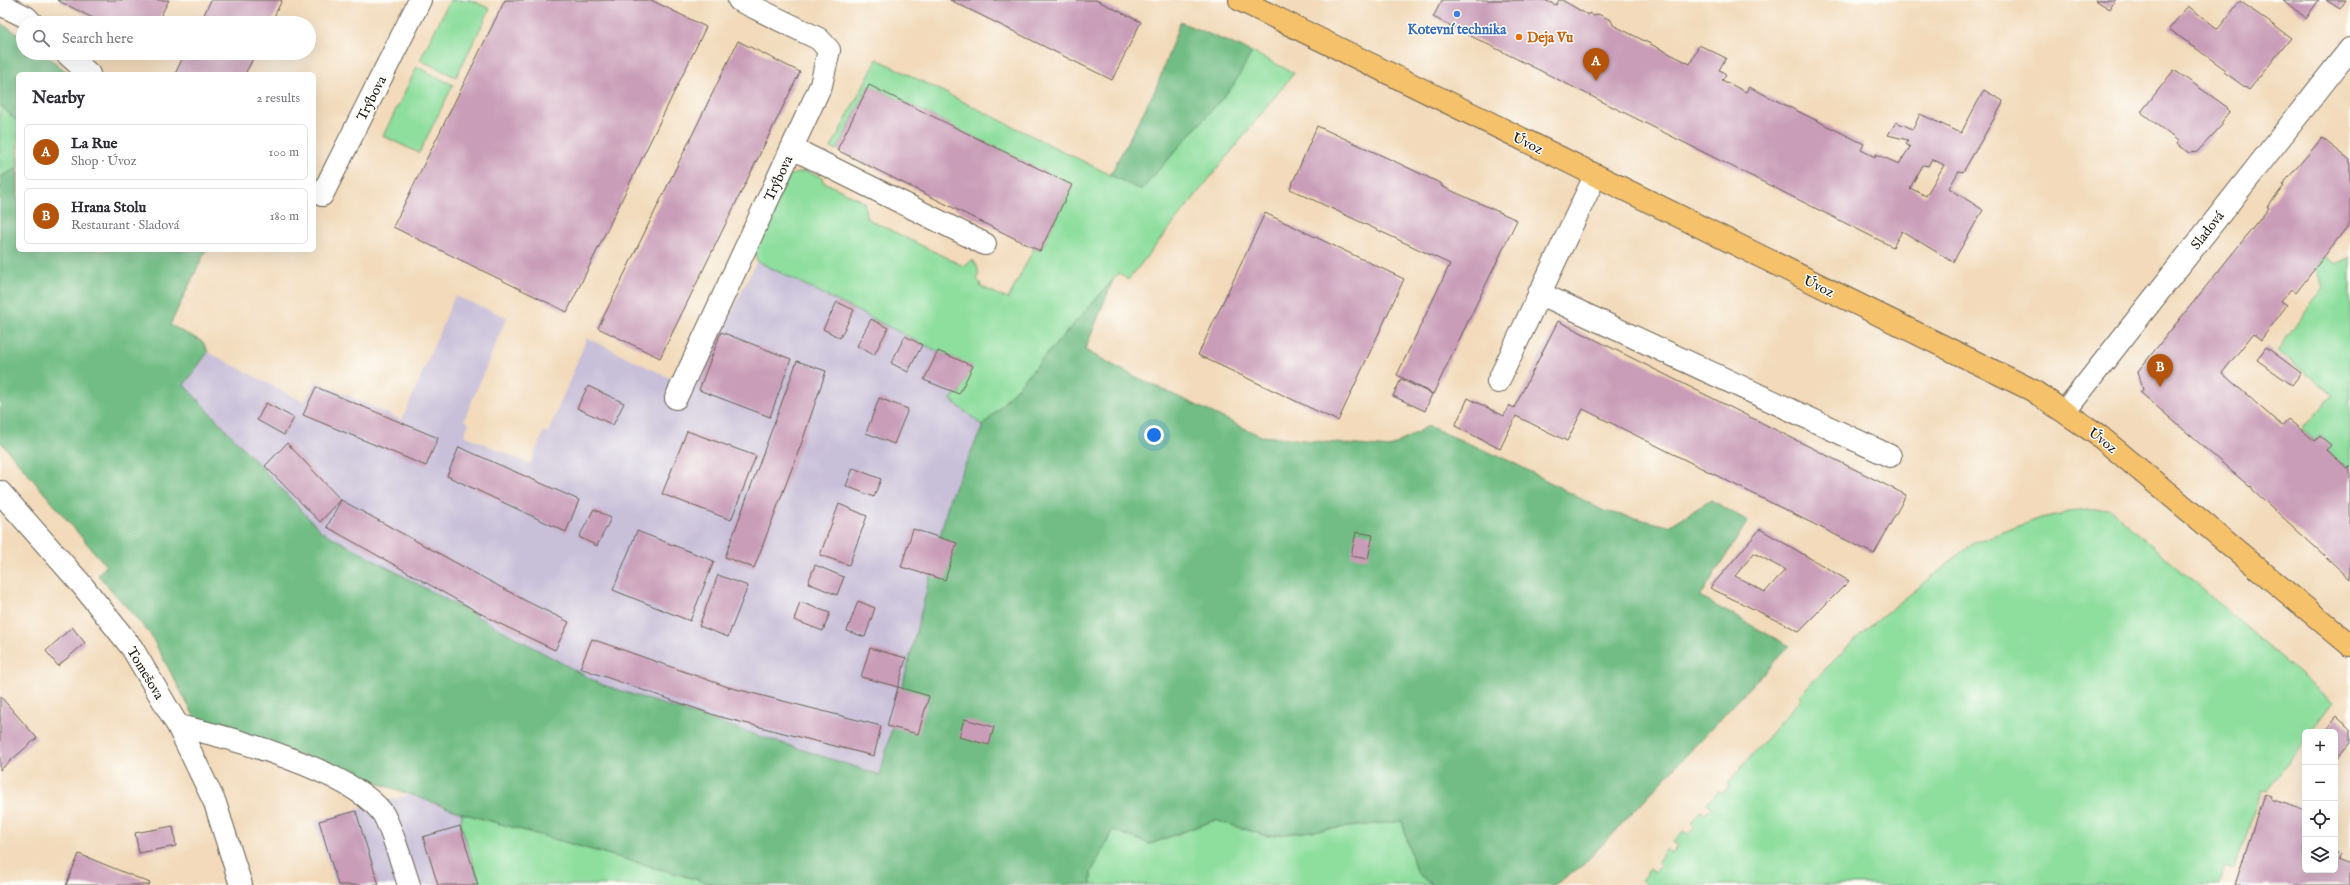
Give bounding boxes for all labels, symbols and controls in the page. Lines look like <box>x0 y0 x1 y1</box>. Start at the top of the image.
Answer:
marker: Kotevní technika <box>1452 9 1462 19</box>
search box <box>16 16 316 60</box>
place label: Kotevní technika <box>1408 21 1507 39</box>
icon: search <box>30 27 52 49</box>
text: Search here <box>62 29 133 48</box>
place label: Deja Vu <box>1527 29 1574 47</box>
marker: Deja Vu <box>1514 32 1524 42</box>
pin: A <box>1583 48 1609 81</box>
street label: Trýbova <box>353 72 391 124</box>
text: Nearby <box>32 88 85 109</box>
text: 2 results <box>256 90 300 107</box>
street label: Úvoz <box>1509 128 1547 159</box>
text: La Rue <box>71 134 117 153</box>
text: A <box>42 144 50 161</box>
text: 100 m <box>269 144 299 161</box>
street label: Trýbova <box>761 152 798 204</box>
text: Shop · Úvoz <box>71 153 137 170</box>
text: Hrana Stolu <box>71 198 146 217</box>
street label: Sladová <box>2187 207 2229 254</box>
text: B <box>42 208 50 225</box>
text: 180 m <box>270 208 299 225</box>
text: Restaurant · Sladová <box>71 217 179 234</box>
street label: Úvoz <box>1800 271 1838 302</box>
pin: B <box>2147 354 2173 387</box>
street label: Úvoz <box>2084 423 2121 458</box>
your location <box>1144 425 1164 445</box>
street label: Tomešova <box>122 644 168 704</box>
map controls <box>2302 729 2338 873</box>
button: + <box>2302 729 2338 765</box>
button: − <box>2302 765 2338 801</box>
button: locate <box>2302 801 2338 837</box>
button: layers <box>2302 837 2338 873</box>

